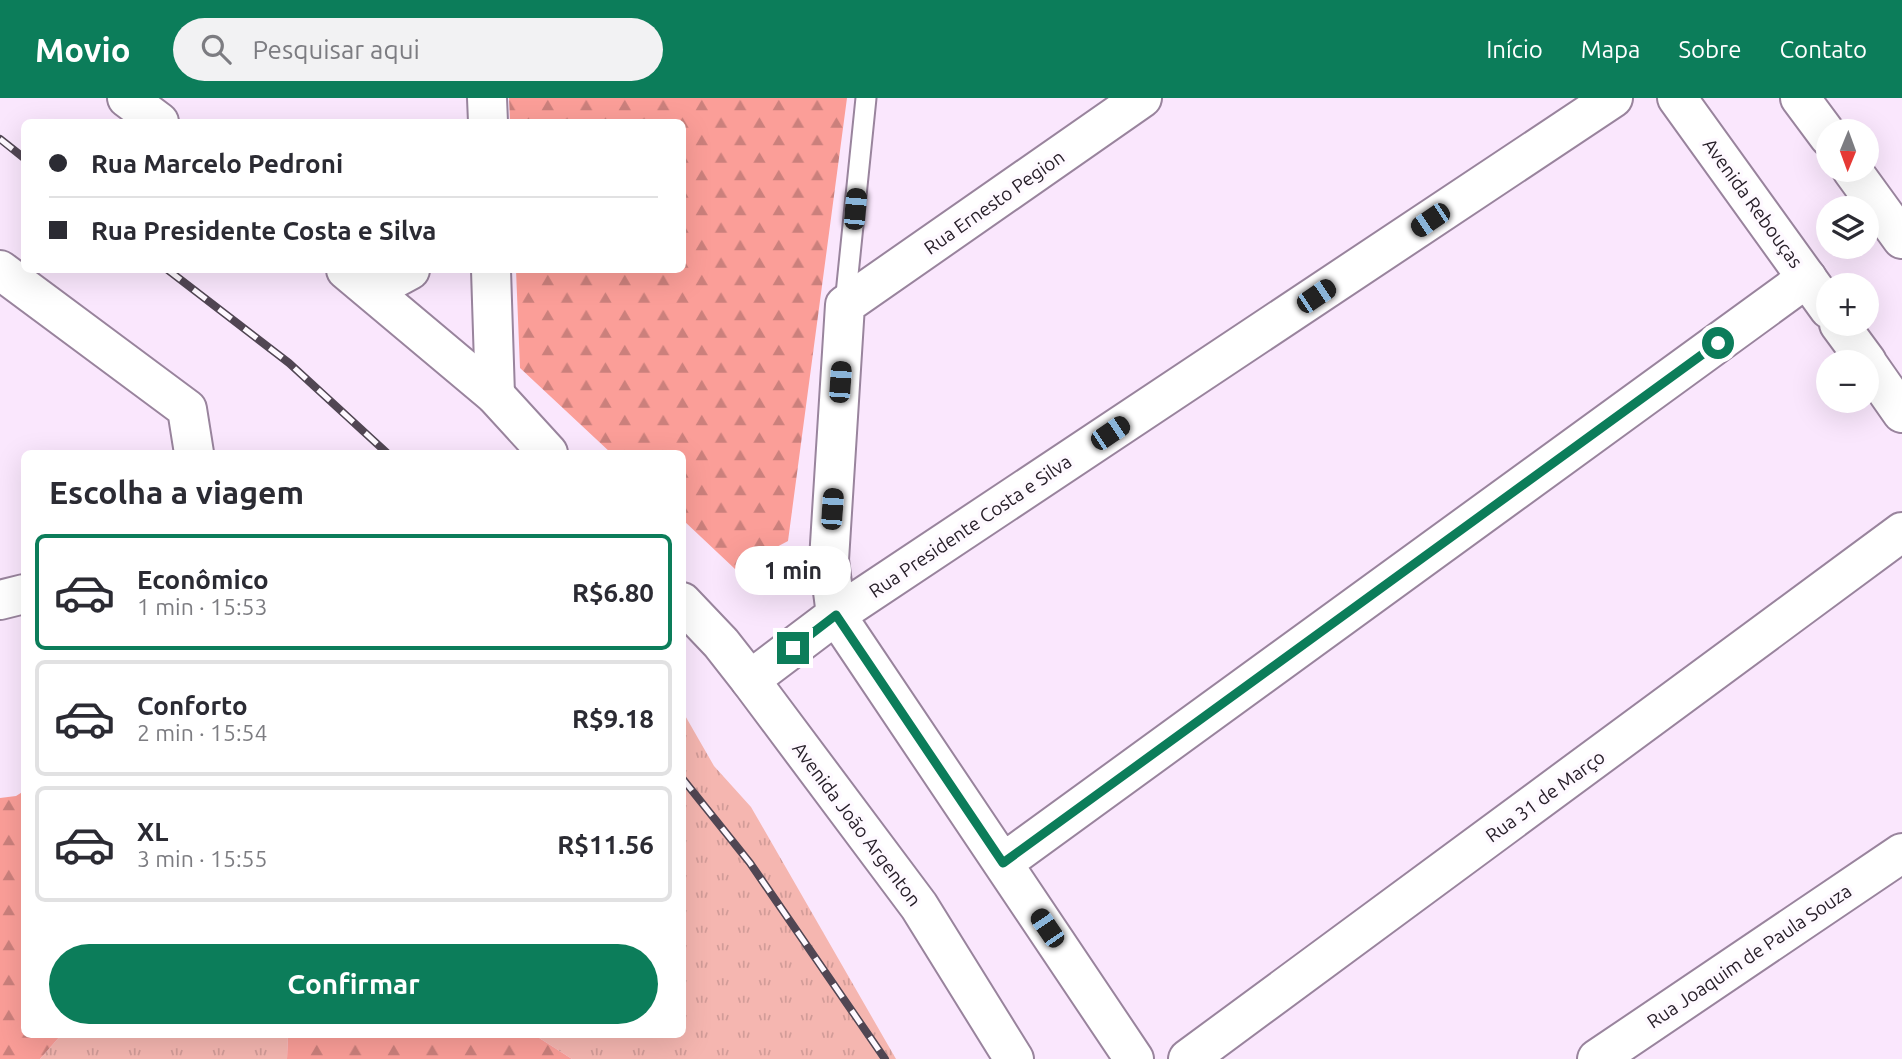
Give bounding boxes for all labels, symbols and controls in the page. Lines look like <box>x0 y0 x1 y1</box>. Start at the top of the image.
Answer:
search box <box>173 18 663 81</box>
icon: search <box>197 30 235 68</box>
text: Movio <box>35 31 131 68</box>
text: Pesquisar aqui <box>253 35 420 64</box>
text: Início <box>1486 36 1543 63</box>
text: Mapa <box>1581 36 1640 63</box>
text: Sobre <box>1678 36 1741 63</box>
text: Contato <box>1779 36 1867 63</box>
north arrow <box>1816 119 1880 182</box>
map controls <box>1816 119 1879 413</box>
street label: Avenida Rebouças <box>1699 134 1807 272</box>
street label: Rua Ernesto Pegion <box>920 145 1068 259</box>
text: Rua Marcelo Pedroni <box>91 149 343 178</box>
car <box>843 187 868 231</box>
button: layers <box>1816 196 1879 259</box>
car <box>1407 200 1454 240</box>
text: Rua Presidente Costa e Silva <box>91 216 436 245</box>
button: + <box>1816 273 1879 336</box>
car <box>1293 276 1340 316</box>
route start <box>1702 327 1734 359</box>
button: − <box>1816 350 1879 413</box>
car <box>829 360 852 404</box>
car <box>1087 413 1134 453</box>
street label: Rua Presidente Costa e Silva <box>865 450 1075 602</box>
text: Escolha a viagem <box>49 474 304 510</box>
car <box>821 487 844 531</box>
callout: 1 min <box>735 546 851 596</box>
text: 1 min <box>764 558 822 583</box>
icon: car <box>53 561 116 624</box>
text: Econômico <box>137 565 269 594</box>
text: R$6.80 <box>572 578 654 607</box>
text: 1 min · 15:53 <box>137 594 268 619</box>
route end <box>777 632 809 664</box>
icon: car <box>53 687 116 750</box>
text: Conforto <box>137 691 248 720</box>
text: R$9.18 <box>572 704 654 733</box>
text: 2 min · 15:54 <box>137 720 268 745</box>
street label: Avenida João Argenton <box>788 738 926 910</box>
street label: Rua 31 de Março <box>1481 745 1609 847</box>
icon: car <box>53 813 116 876</box>
text: XL <box>137 817 168 846</box>
text: R$11.56 <box>557 830 654 859</box>
text: 3 min · 15:55 <box>137 846 268 871</box>
street label: Rua Joaquim de Paula Souza <box>1643 879 1855 1033</box>
car <box>1027 905 1068 951</box>
button: Confirmar <box>49 944 658 1024</box>

